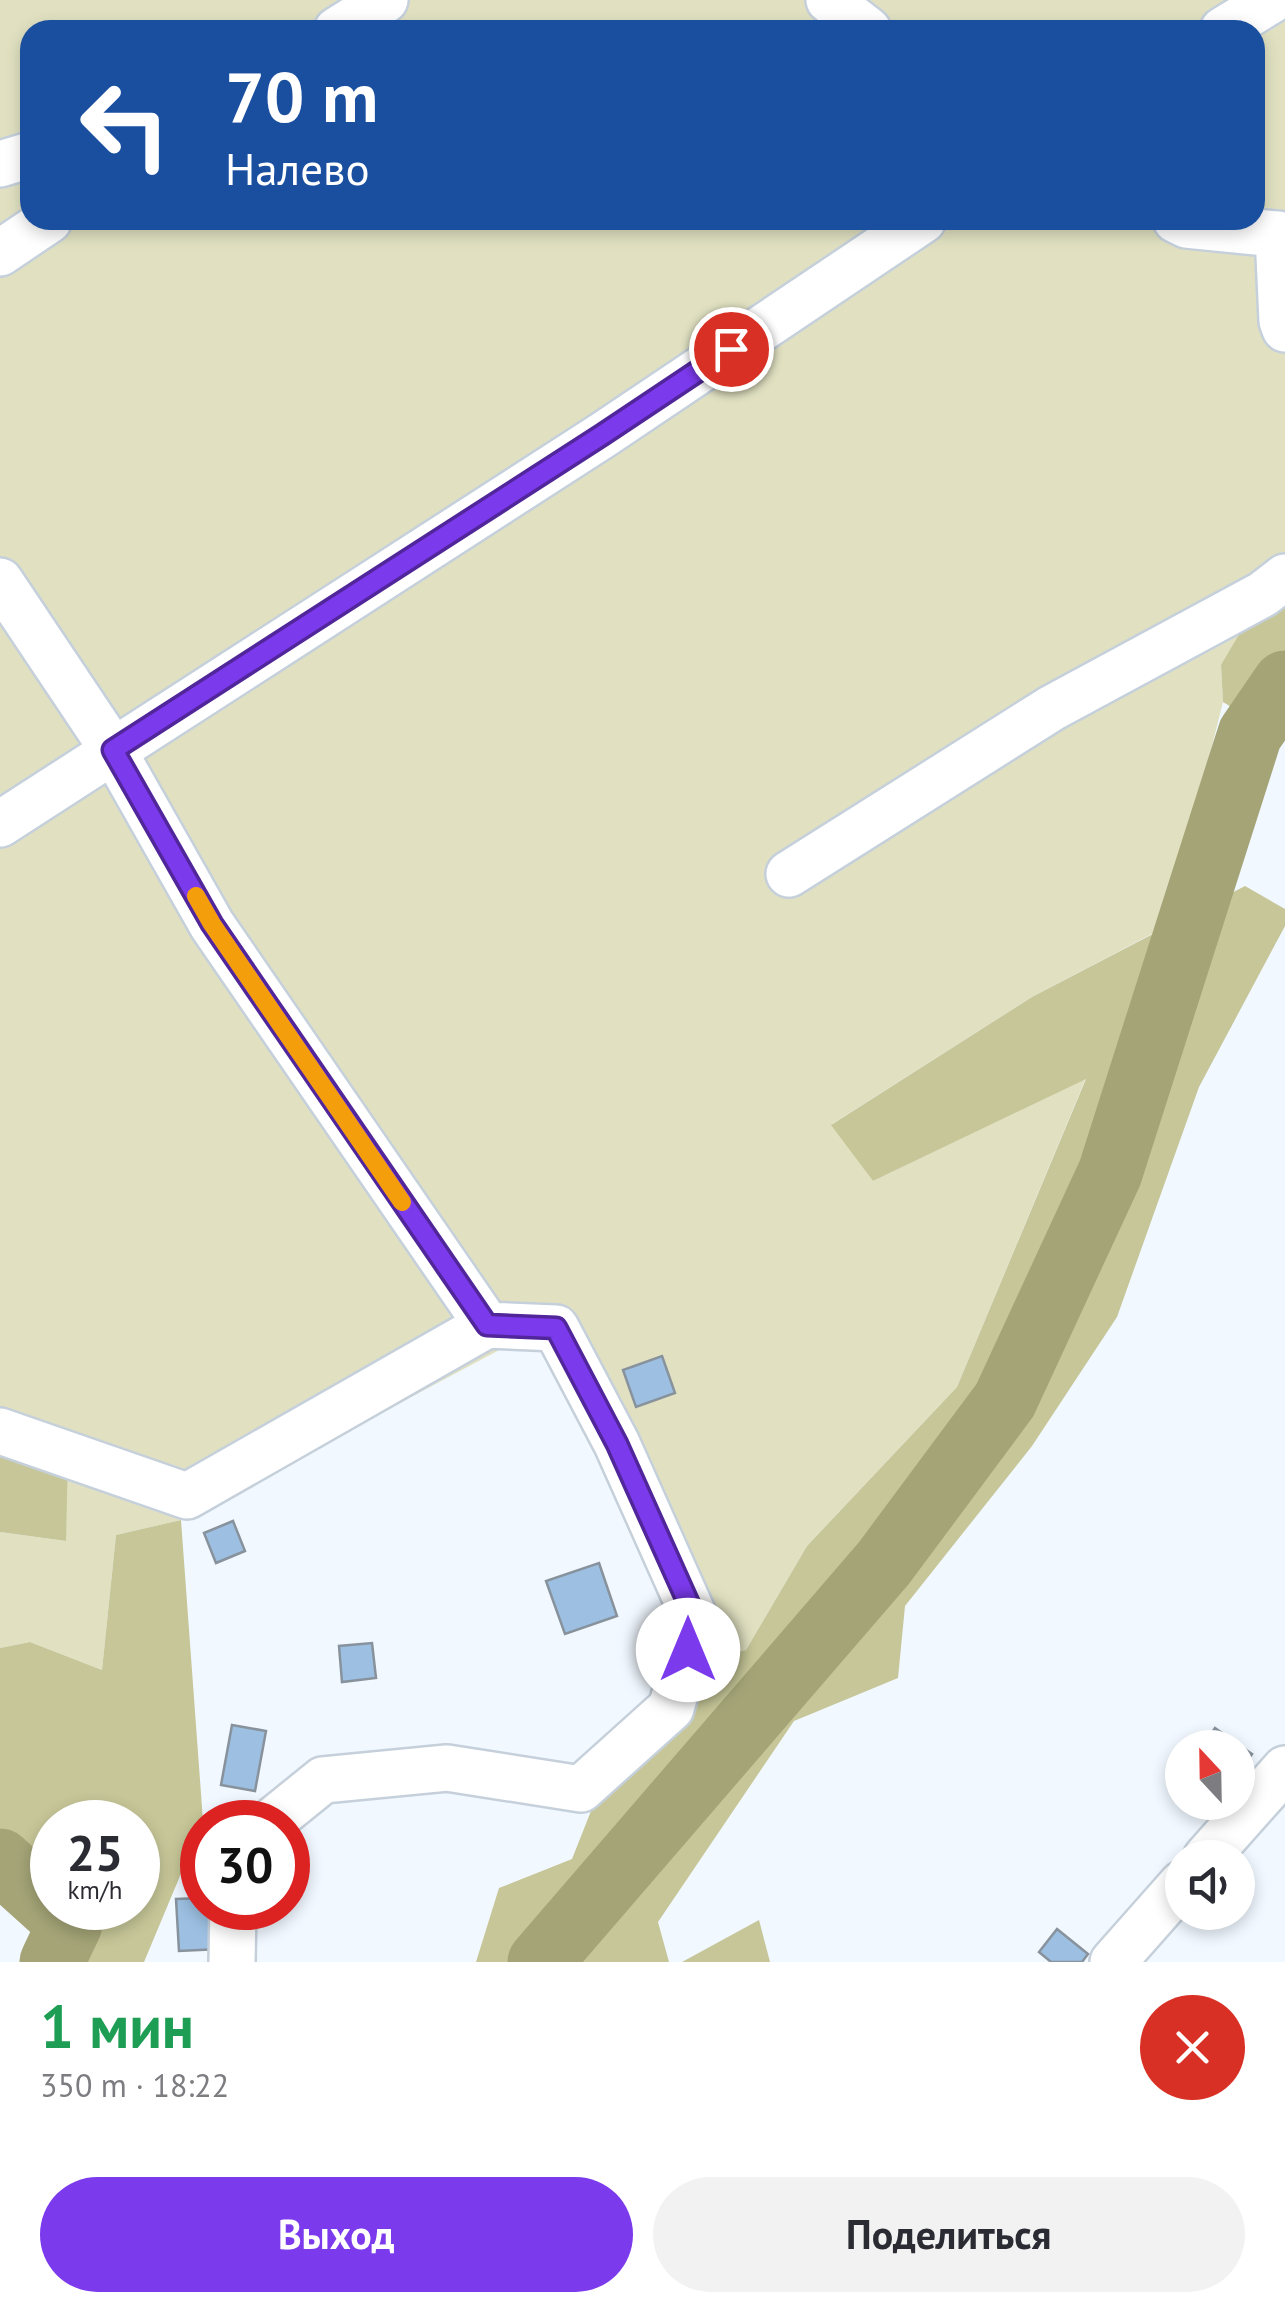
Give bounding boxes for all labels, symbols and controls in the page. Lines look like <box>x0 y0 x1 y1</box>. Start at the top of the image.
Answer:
text: 70 m <box>225 51 378 141</box>
icon: left <box>60 60 190 190</box>
text: Налево <box>225 139 370 197</box>
pin <box>689 307 774 392</box>
icon: arrive <box>704 322 759 377</box>
position arrow <box>636 1598 740 1702</box>
north arrow <box>1165 1730 1255 1820</box>
map controls <box>1165 1730 1255 1930</box>
speed limit sign: 30 <box>180 1800 310 1930</box>
text: 25 <box>67 1820 123 1885</box>
button: sound <box>1165 1840 1255 1930</box>
text: km/h <box>68 1874 122 1906</box>
text: 1 мин <box>40 1987 194 2065</box>
button: close <box>1140 1995 1245 2100</box>
text: 350 m · 18:22 <box>40 2064 229 2106</box>
button: Выход <box>40 2177 633 2292</box>
button: Поделиться <box>653 2177 1245 2292</box>

